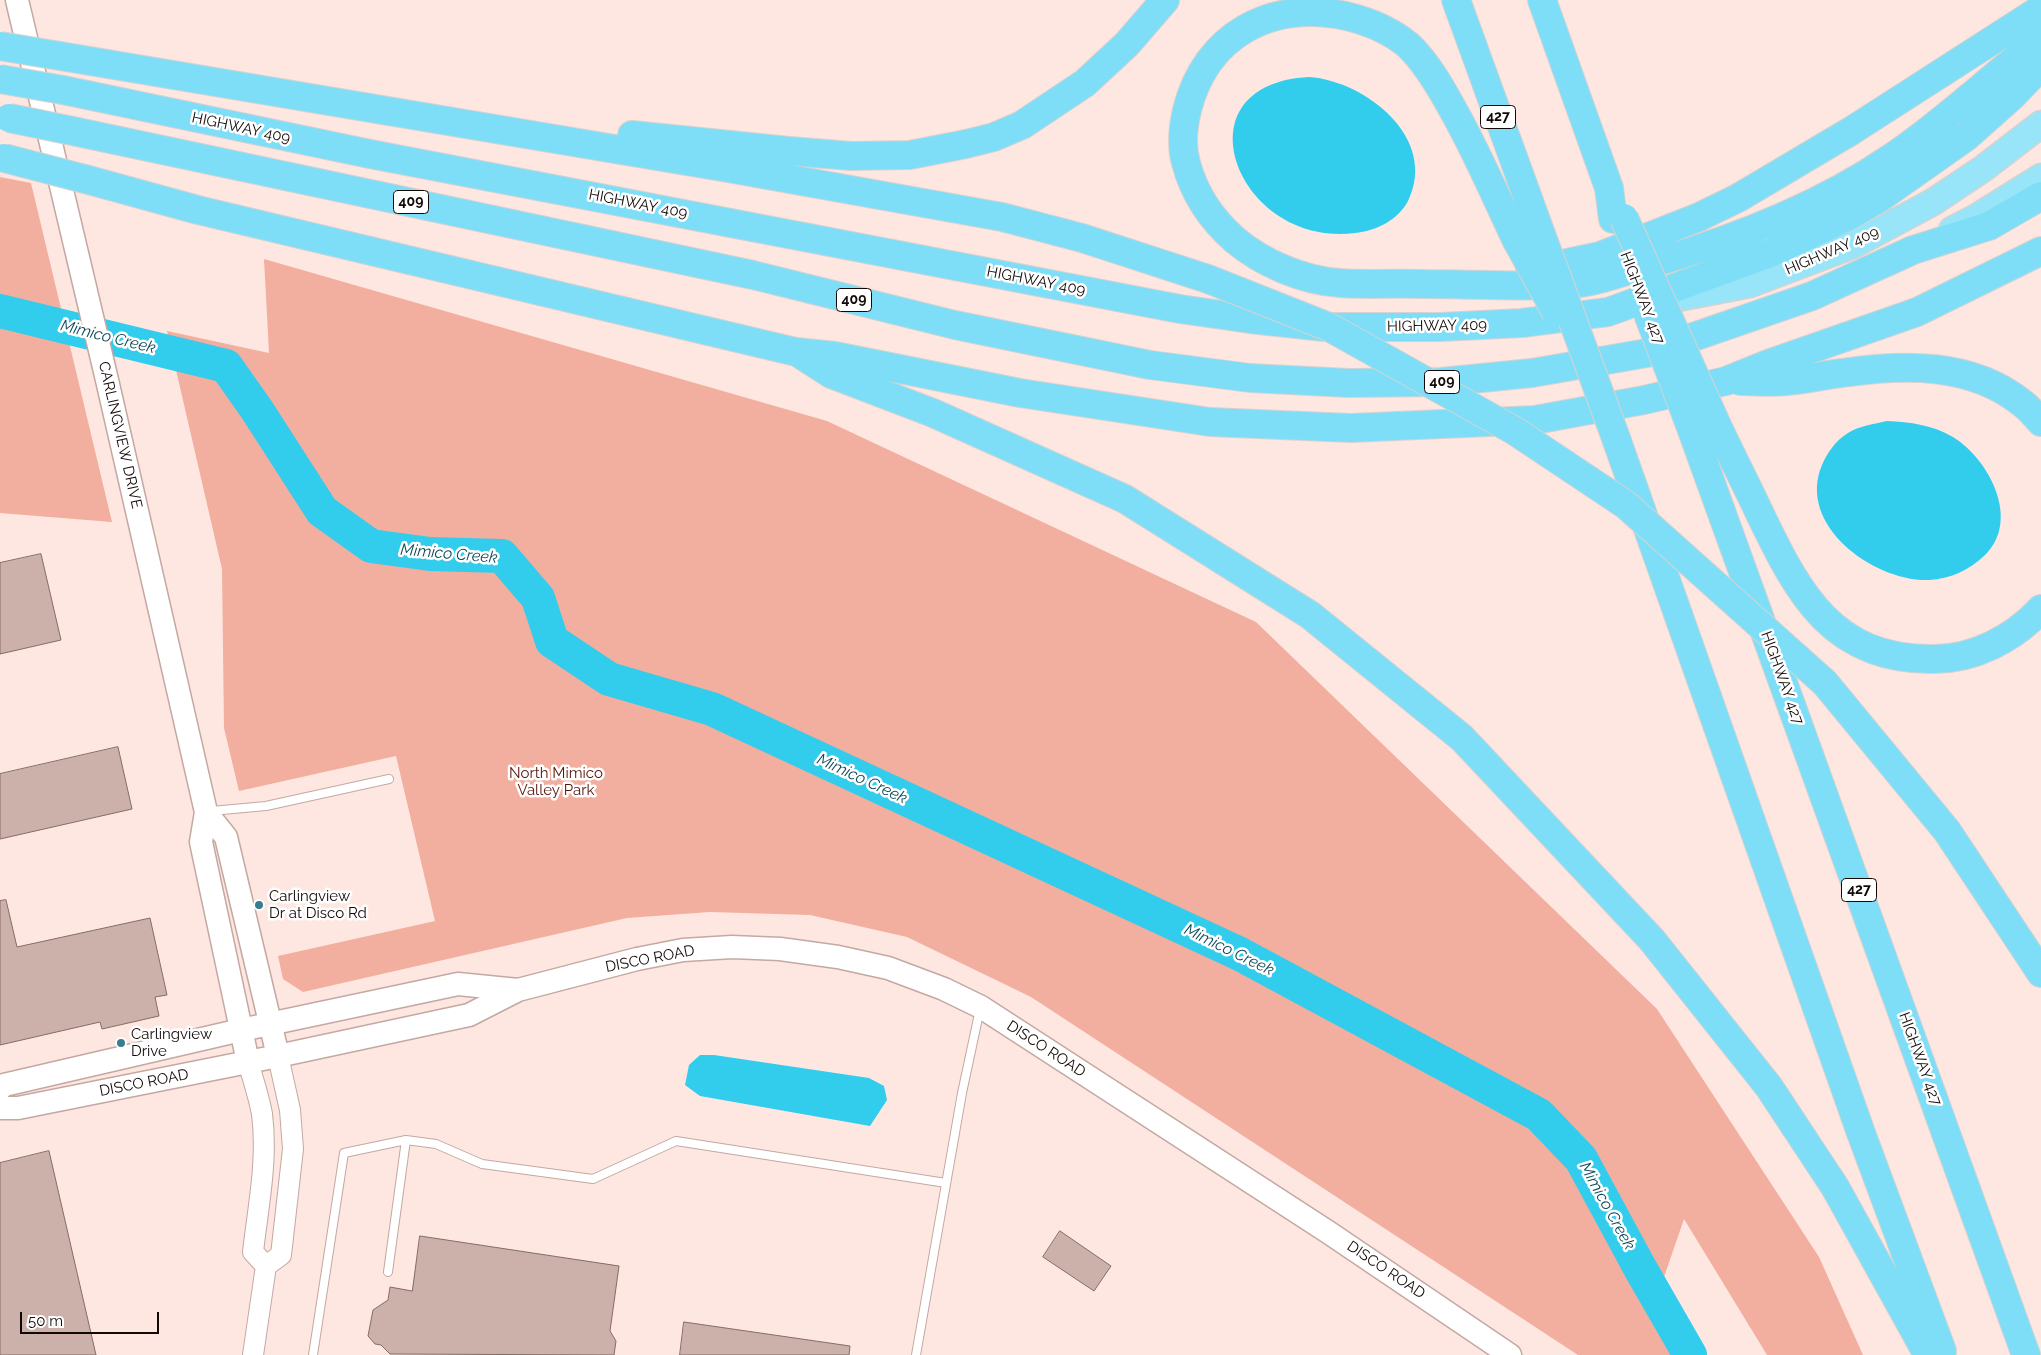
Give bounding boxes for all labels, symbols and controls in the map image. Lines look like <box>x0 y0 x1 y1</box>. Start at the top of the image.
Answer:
road number: 427 <box>1480 105 1516 128</box>
street label: HIGHWAY 409 <box>190 109 292 147</box>
street label: HIGHWAY 409 <box>587 186 689 222</box>
road number: 409 <box>394 190 428 213</box>
street label: HIGHWAY 409 <box>1782 223 1882 279</box>
street label: HIGHWAY 427 <box>1616 249 1668 347</box>
street label: HIGHWAY 409 <box>985 263 1087 299</box>
road number: 409 <box>836 288 872 312</box>
water label: Mimico Creek <box>58 316 158 358</box>
street label: HIGHWAY 409 <box>1387 316 1487 336</box>
street label: CARLINGVIEW DRIVE <box>94 360 146 510</box>
road number: 409 <box>1424 371 1460 394</box>
water label: Mimico Creek <box>400 540 498 568</box>
street label: HIGHWAY 427 <box>1757 629 1807 727</box>
water label: Mimico Creek <box>814 750 910 808</box>
park label: North Mimico Valley Park <box>509 764 603 799</box>
road number: 427 <box>1842 878 1876 902</box>
place label: Carlingview Dr at Disco Rd <box>269 887 367 922</box>
marker: Carlingview Dr at Disco Rd <box>253 899 265 911</box>
water label: Mimico Creek <box>1181 920 1277 980</box>
street label: DISCO ROAD <box>604 942 696 976</box>
street label: HIGHWAY 427 <box>1895 1010 1945 1108</box>
street label: DISCO ROAD <box>1003 1017 1089 1081</box>
place label: Carlingview Drive <box>131 1025 212 1060</box>
marker: Carlingview Drive <box>115 1037 127 1049</box>
street label: DISCO ROAD <box>98 1066 190 1100</box>
water label: Mimico Creek <box>1575 1159 1639 1253</box>
street label: DISCO ROAD <box>1344 1237 1428 1303</box>
scale bar <box>22 1302 161 1334</box>
text: 50 m <box>28 1312 63 1330</box>

